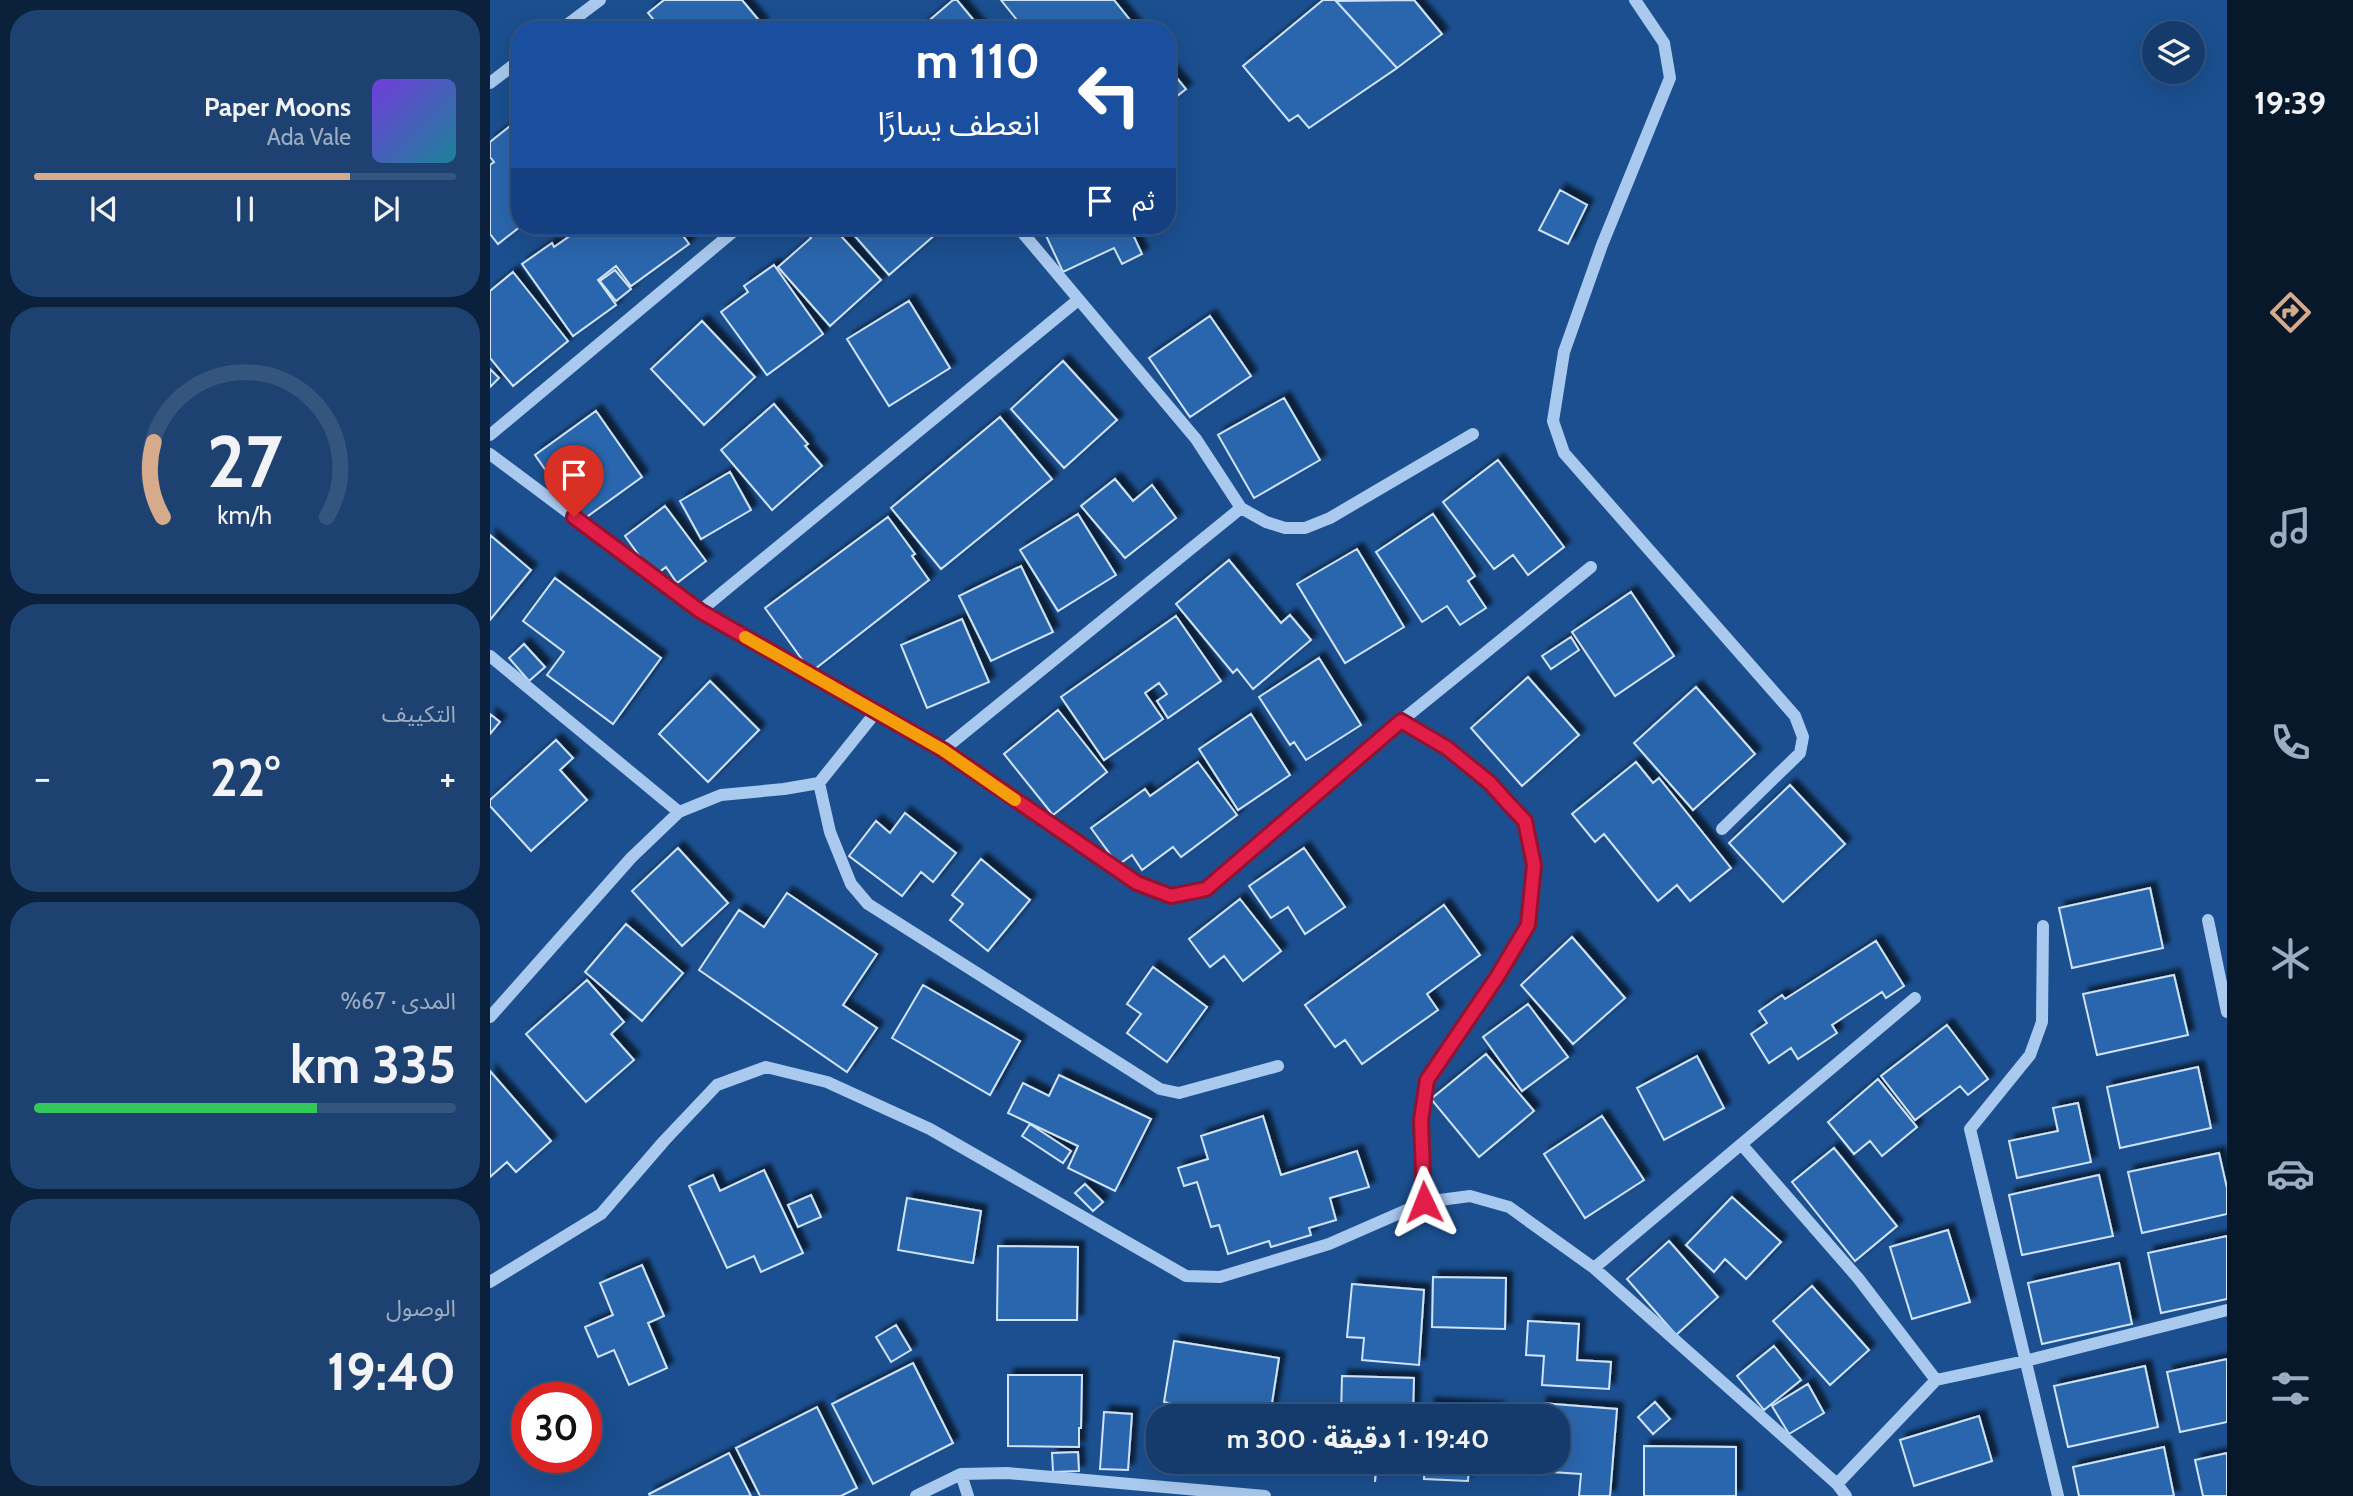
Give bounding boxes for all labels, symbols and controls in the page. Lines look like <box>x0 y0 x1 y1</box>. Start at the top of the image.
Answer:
map controls <box>2142 21 2205 84</box>
button: layers <box>2142 21 2205 84</box>
text: 110 m <box>916 31 1040 90</box>
icon: left <box>1064 49 1155 140</box>
text: 19:39 <box>2254 83 2326 122</box>
text: Paper Moons <box>204 91 351 123</box>
text: انعطف يسارًا <box>877 104 1040 143</box>
text: Ada Vale <box>267 123 351 151</box>
icon: arrive <box>1081 182 1119 220</box>
text: ثم <box>1133 185 1155 217</box>
icon: previous <box>85 190 123 228</box>
icon: pause <box>226 190 264 228</box>
icon: next <box>367 190 405 228</box>
icon: directions <box>2266 288 2315 337</box>
text: 27 <box>207 417 283 505</box>
pin <box>544 445 604 517</box>
icon: arrive <box>555 456 593 494</box>
text: km/h <box>218 500 272 530</box>
icon: music <box>2266 503 2315 552</box>
text: التكييف <box>382 700 456 728</box>
icon: phone <box>2266 718 2315 767</box>
text: 22° <box>210 746 280 809</box>
text: − <box>34 754 51 801</box>
text: + <box>439 754 456 801</box>
icon: climate <box>2266 934 2315 983</box>
text: المدى · 67% <box>341 987 456 1015</box>
text: 335 km <box>290 1033 456 1096</box>
icon: car <box>2266 1149 2315 1198</box>
position arrow <box>1387 1165 1461 1239</box>
text: الوصول <box>386 1294 456 1322</box>
text: 19:40 <box>327 1340 456 1403</box>
icon: filters <box>2266 1364 2315 1413</box>
speed limit sign: 30 <box>511 1382 602 1473</box>
text: 19:40 · 1 دقيقة · 300 m <box>1227 1423 1489 1455</box>

